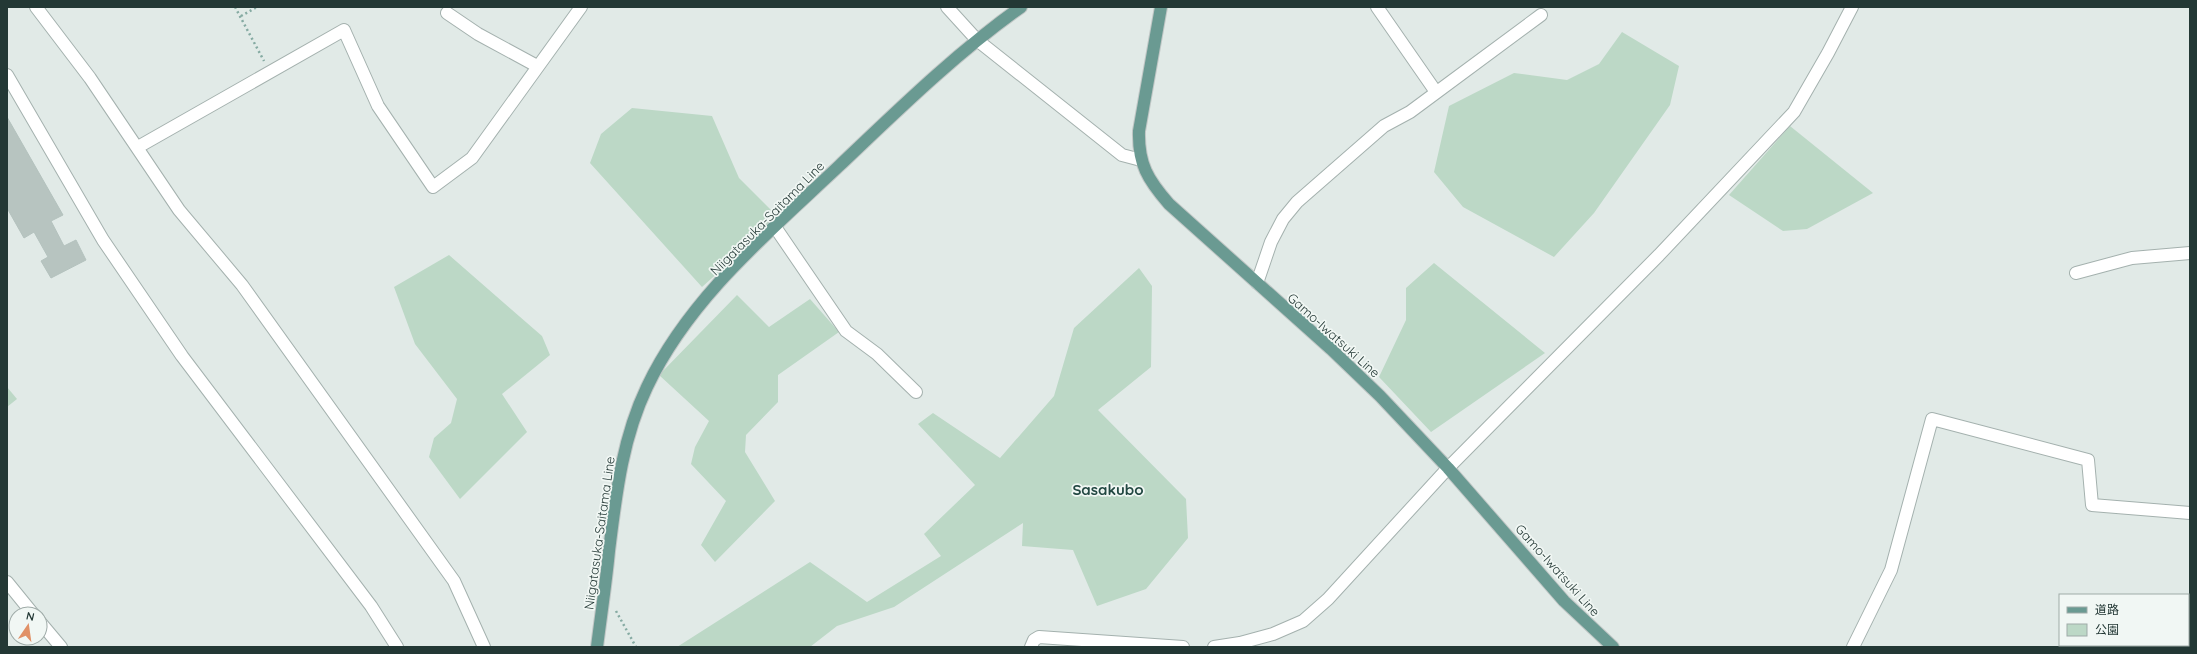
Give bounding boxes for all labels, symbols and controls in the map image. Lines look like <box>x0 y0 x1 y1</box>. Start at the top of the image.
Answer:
street label: Niigatasuka-Saitama Line <box>707 158 827 278</box>
street label: Gamo-Iwatsuki Line <box>1284 289 1384 381</box>
street label: Niigatasuka-Saitama Line <box>580 455 618 611</box>
district label: Sasakubo <box>1072 480 1144 499</box>
street label: Gamo-Iwatsuki Line <box>1512 520 1604 620</box>
legend <box>2059 594 2189 646</box>
text: 道路 <box>2095 602 2119 617</box>
north arrow <box>8 606 48 646</box>
text: N <box>25 609 36 624</box>
text: 公園 <box>2095 622 2119 637</box>

